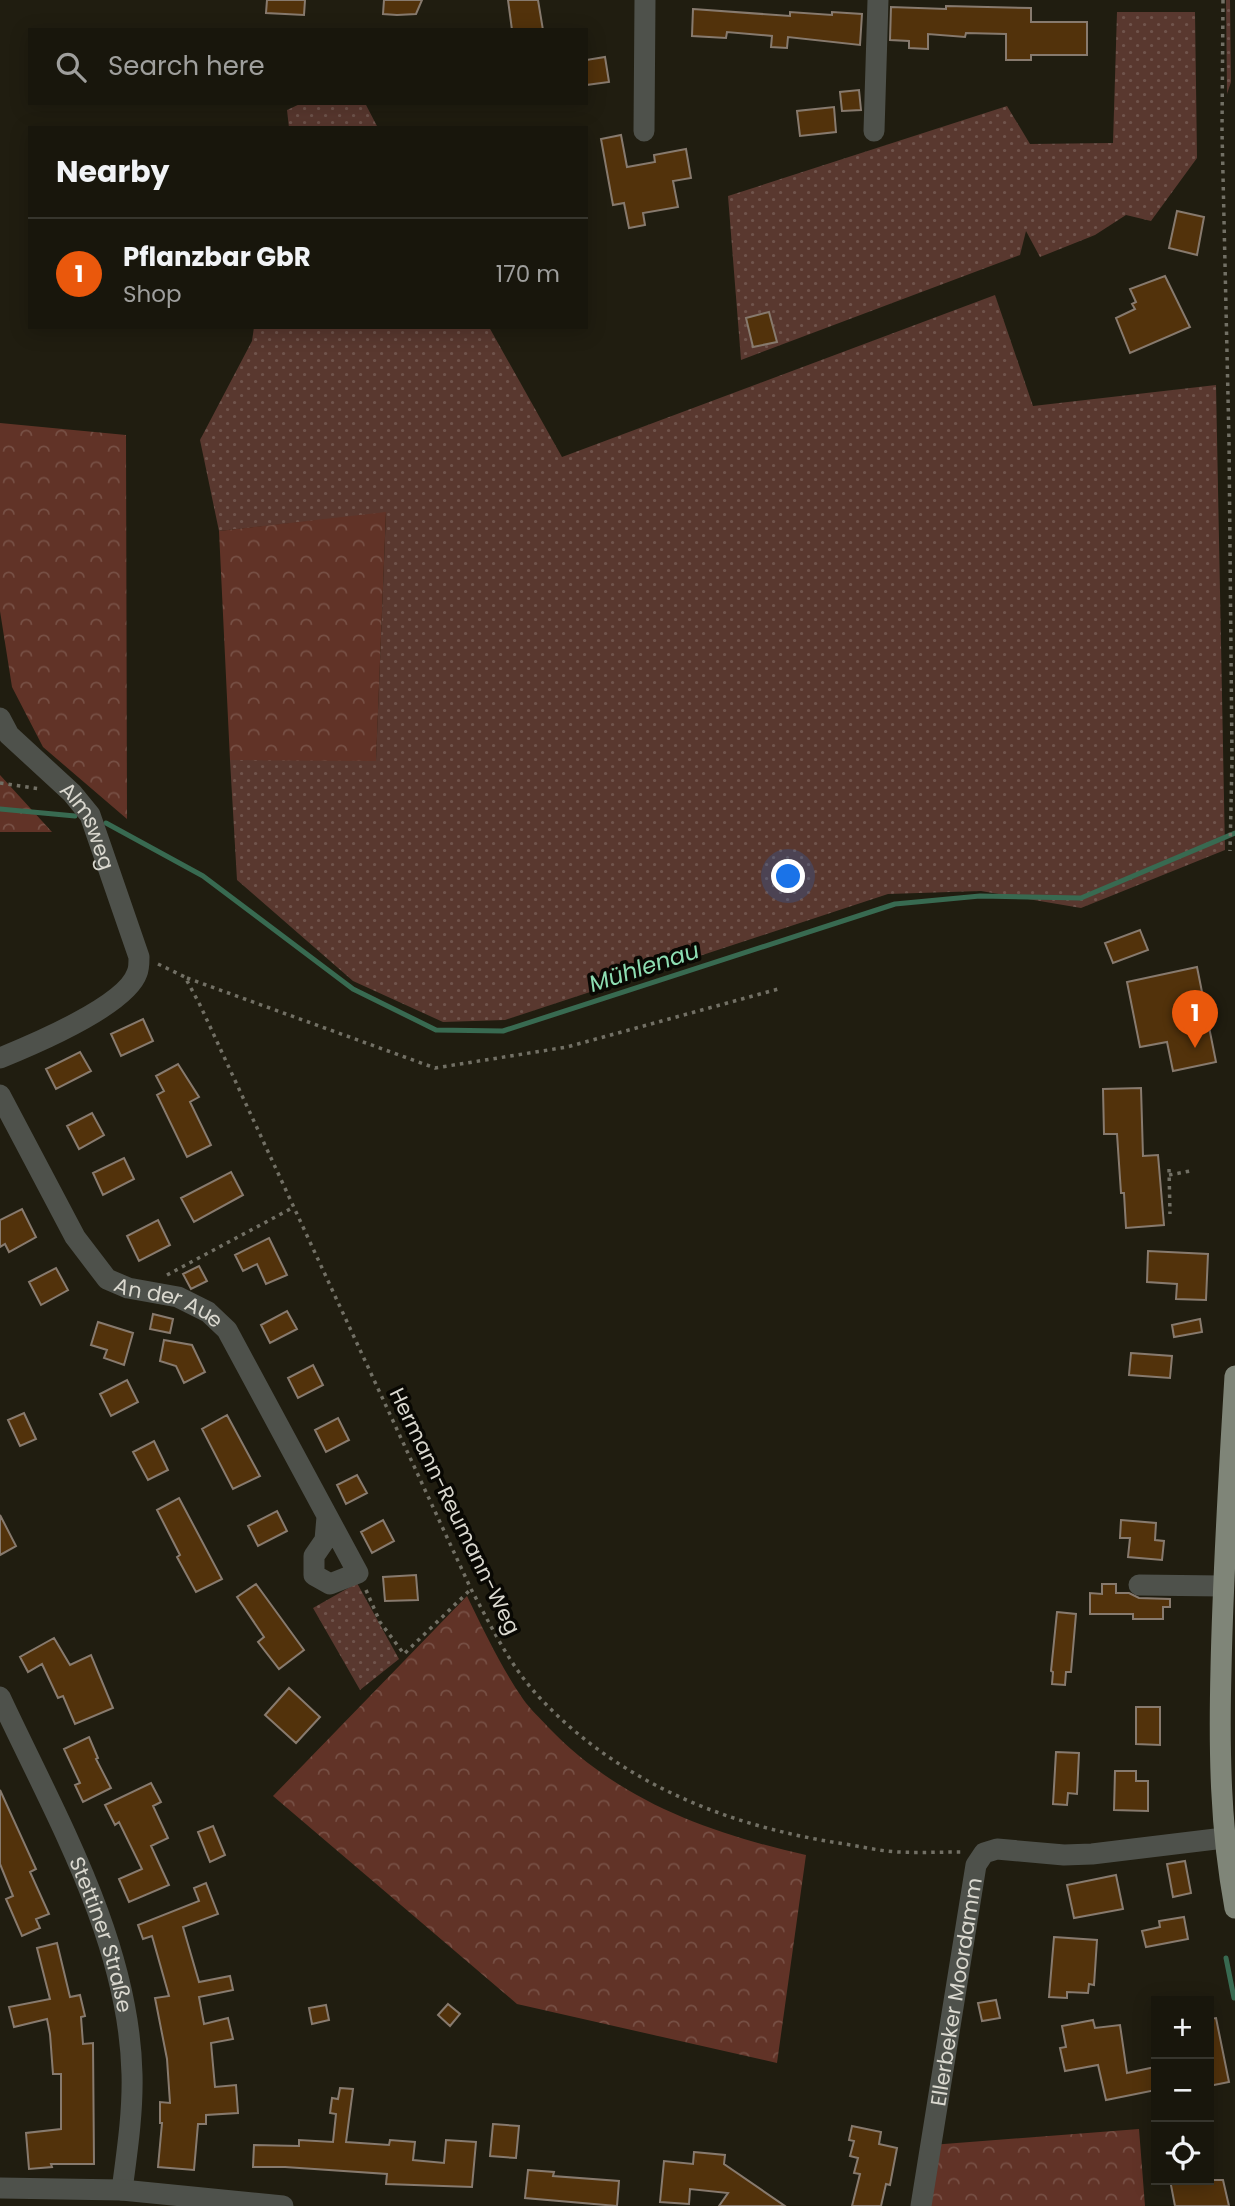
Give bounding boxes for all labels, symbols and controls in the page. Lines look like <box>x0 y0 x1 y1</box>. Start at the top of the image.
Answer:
search box <box>28 28 588 105</box>
icon: search <box>52 48 90 86</box>
text: Search here <box>108 48 265 84</box>
text: Nearby <box>56 150 170 193</box>
text: Pflanzbar GbR <box>123 239 311 275</box>
text: 1 <box>75 258 83 290</box>
text: 170 m <box>496 258 560 290</box>
text: Shop <box>123 278 182 310</box>
street label: Almsweg <box>54 775 122 874</box>
your location <box>771 859 805 893</box>
water label: Mühlenau <box>585 934 703 1000</box>
pin: 1 <box>1172 990 1218 1048</box>
street label: An der Aue <box>110 1269 230 1334</box>
street label: Hermann-Reumann-Weg <box>383 1383 527 1639</box>
street label: Stettiner Straße <box>63 1852 140 2015</box>
street label: Ellerbeker Moordamm <box>923 1875 988 2108</box>
map controls <box>1151 1996 1214 2185</box>
button: + <box>1151 1996 1214 2059</box>
button: − <box>1151 2059 1214 2122</box>
button: locate <box>1151 2122 1214 2185</box>

